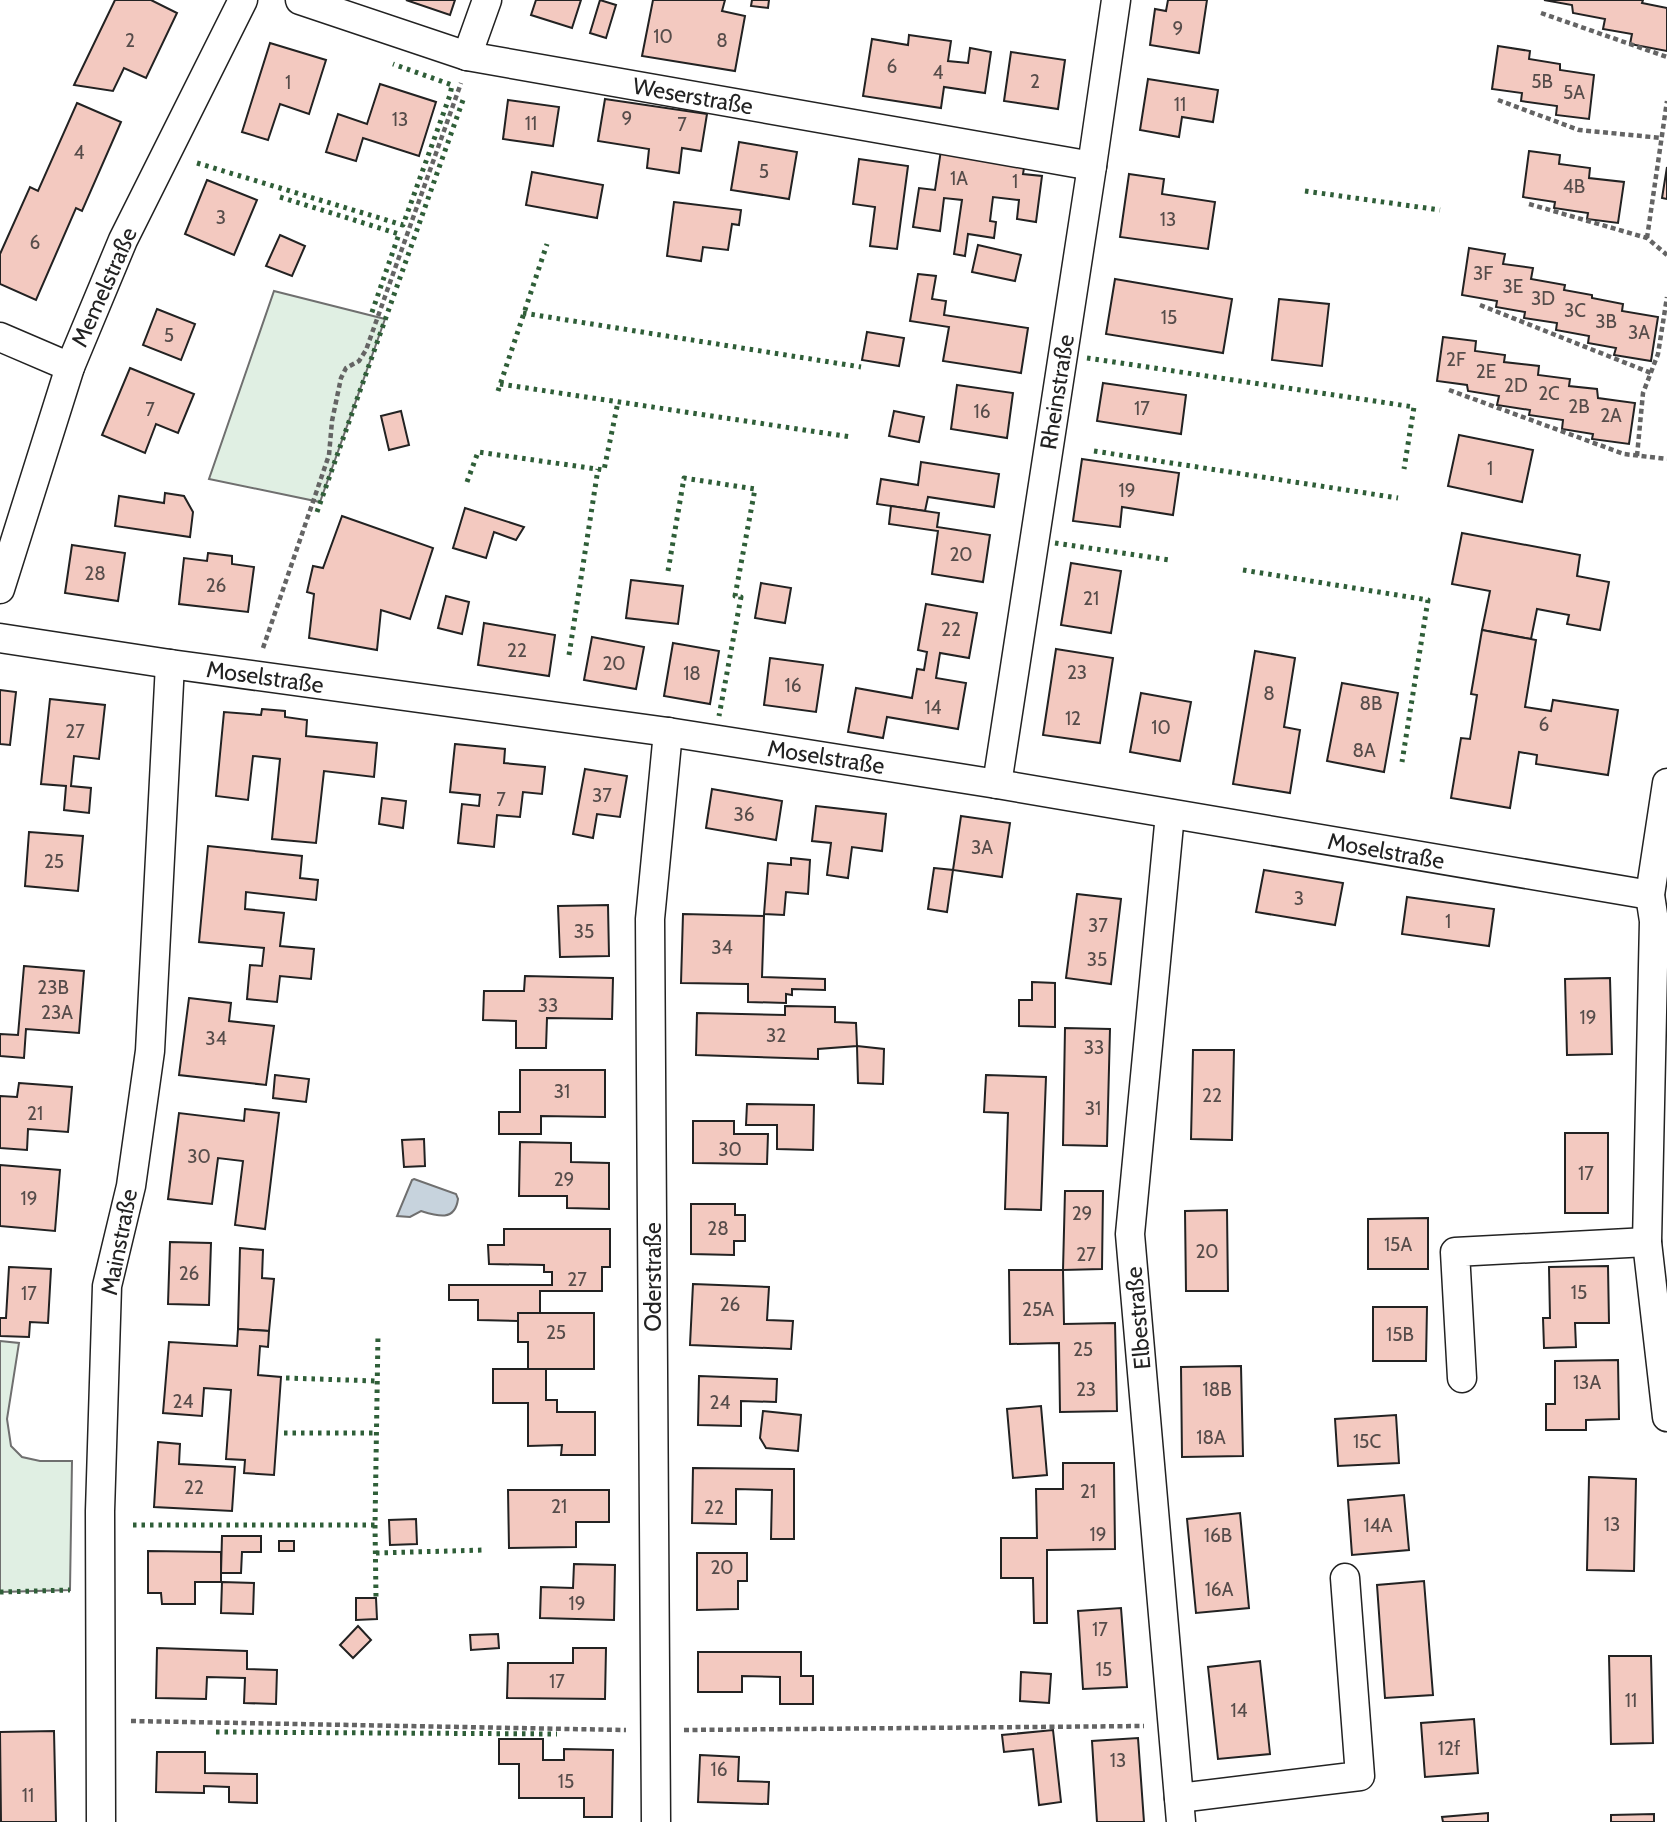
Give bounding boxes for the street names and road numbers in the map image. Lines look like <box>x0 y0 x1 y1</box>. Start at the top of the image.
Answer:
street label: Weserstraße <box>631 72 756 120</box>
street label: Memelstraße <box>65 223 143 351</box>
street label: Rheinstraße <box>1034 332 1080 452</box>
street label: Moselstraße <box>205 655 326 699</box>
street label: Moselstraße <box>765 734 887 780</box>
street label: Moselstraße <box>1325 827 1447 875</box>
street label: Mainstraße <box>95 1186 143 1298</box>
street label: Oderstraße <box>639 1222 667 1332</box>
street label: Elbestraße <box>1120 1265 1156 1371</box>

